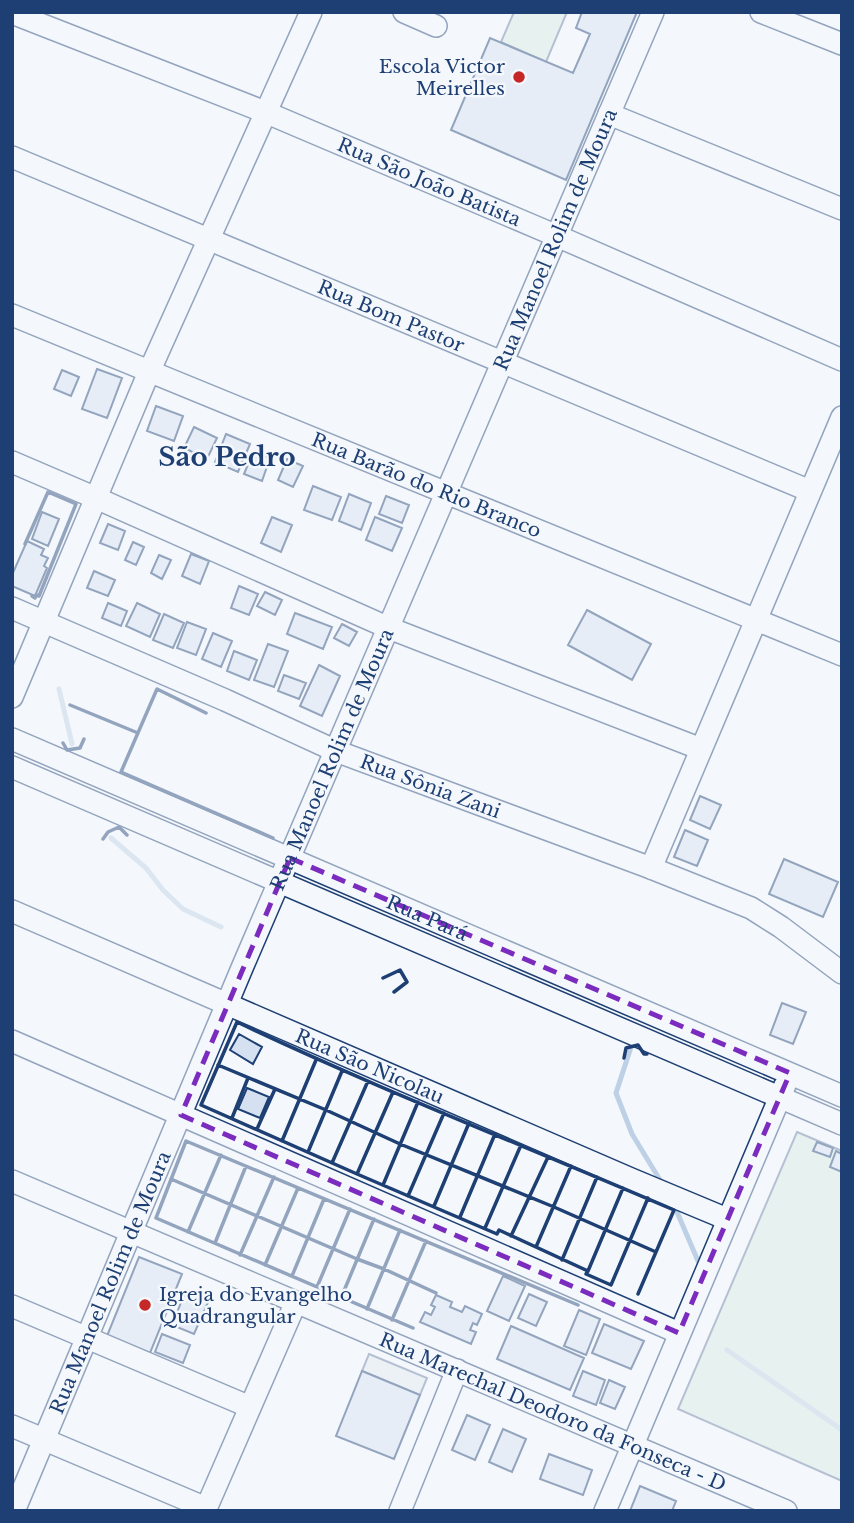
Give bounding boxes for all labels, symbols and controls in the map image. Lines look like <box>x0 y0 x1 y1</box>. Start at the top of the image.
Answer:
place label: Escola Victor Meirelles <box>379 55 505 100</box>
marker: Escola Victor Meirelles <box>511 69 527 85</box>
street label: Rua Manoel Rolim de Moura <box>489 105 622 374</box>
street label: Rua São João Batista <box>334 133 525 231</box>
street label: Rua Bom Pastor <box>314 275 468 357</box>
street label: Rua Barão do Rio Branco <box>308 428 545 542</box>
district label: São Pedro <box>158 441 296 473</box>
street label: Rua Manoel Rolim de Moura <box>265 625 398 894</box>
street label: Rua Sônia Zani <box>357 750 505 823</box>
street label: Rua Pará <box>383 890 472 945</box>
street label: Rua São Nicolau <box>292 1024 448 1108</box>
street label: Rua Manoel Rolim de Moura <box>45 1147 176 1417</box>
place label: Igreja do Evangelho Quadrangular <box>159 1283 352 1328</box>
marker: Igreja do Evangelho Quadrangular <box>137 1297 153 1313</box>
street label: Rua Marechal Deodoro da Fonseca - D <box>376 1328 730 1496</box>

